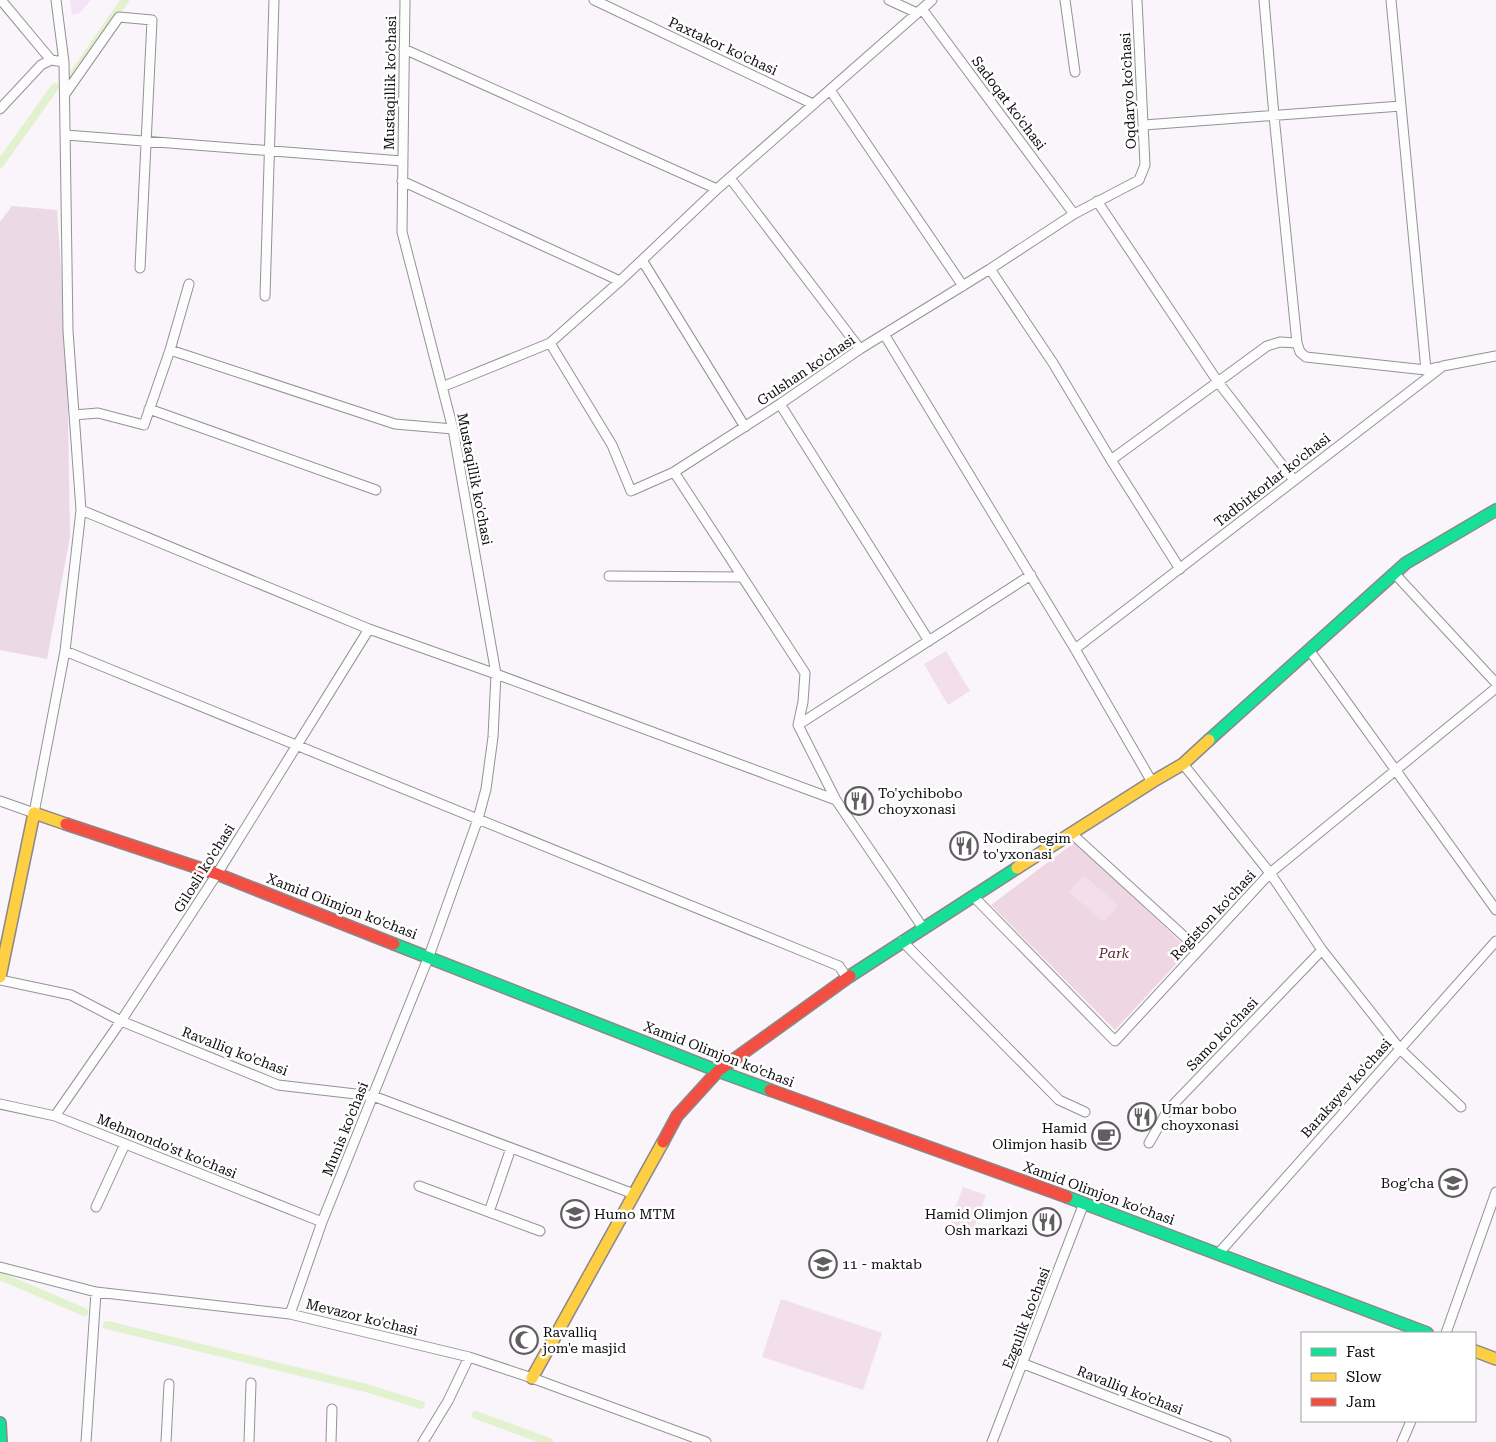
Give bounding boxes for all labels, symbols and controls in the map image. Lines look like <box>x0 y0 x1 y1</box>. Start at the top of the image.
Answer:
street label: Paxtakor ko'chasi <box>666 14 780 78</box>
street label: Mustaqillik ko'chasi <box>381 15 399 150</box>
street label: Oqdaryo ko'chasi <box>1117 32 1139 150</box>
street label: Sadoqat ko'chasi <box>969 53 1050 153</box>
street label: Gulshan ko'chasi <box>754 331 858 409</box>
street label: Mustaqillik ko'chasi <box>454 411 496 547</box>
street label: Tadbirkorlar ko'chasi <box>1211 430 1333 530</box>
place label: To'ychibobo choyxonasi <box>878 785 962 817</box>
restaurant icon: To'ychibobo choyxonasi <box>844 786 874 816</box>
street label: Gilosli ko'chasi <box>170 820 238 915</box>
place label: Nodirabegim to'yxonasi <box>983 830 1071 862</box>
restaurant icon: Nodirabegim to'yxonasi <box>949 831 979 861</box>
street label: Registon ko'chasi <box>1167 866 1259 963</box>
street label: Xamid Olimjon ko'chasi <box>265 870 420 942</box>
park label: Park <box>1098 945 1130 961</box>
street label: Samo ko'chasi <box>1183 994 1261 1074</box>
street label: Xamid Olimjon ko'chasi <box>642 1018 797 1090</box>
street label: Ravalliq ko'chasi <box>180 1023 291 1079</box>
street label: Barakayev ko'chasi <box>1297 1035 1395 1141</box>
street label: Munis ko'chasi <box>319 1079 371 1178</box>
place label: Umar bobo choyxonasi <box>1161 1101 1239 1133</box>
restaurant icon: Umar bobo choyxonasi <box>1127 1102 1157 1132</box>
street label: Mehmondo'st ko'chasi <box>95 1111 240 1182</box>
place label: Hamid Olimjon hasib <box>992 1120 1087 1152</box>
cafe icon: Hamid Olimjon hasib <box>1091 1121 1121 1151</box>
street label: Xamid Olimjon ko'chasi <box>1021 1158 1177 1228</box>
school or university icon: Bog'cha <box>1438 1168 1468 1198</box>
place label: Bog'cha <box>1381 1175 1434 1191</box>
school or university icon: Humo MTM <box>560 1199 590 1229</box>
place label: Humo MTM <box>594 1206 675 1222</box>
place label: Hamid Olimjon Osh markazi <box>925 1206 1029 1238</box>
restaurant icon: Hamid Olimjon Osh markazi <box>1032 1207 1062 1237</box>
school or university icon: 11 - maktab <box>808 1249 838 1279</box>
place label: 11 - maktab <box>842 1256 922 1272</box>
street label: Ezgulik ko'chasi <box>999 1264 1053 1371</box>
street label: Mevazor ko'chasi <box>304 1295 420 1339</box>
place label: Ravalliq jom'e masjid <box>542 1324 626 1356</box>
mosque icon: Ravalliq jom'e masjid <box>509 1325 539 1355</box>
legend <box>1301 1332 1476 1422</box>
text: Fast <box>1346 1343 1376 1361</box>
street label: Ravalliq ko'chasi <box>1075 1362 1186 1418</box>
text: Slow <box>1346 1368 1382 1386</box>
text: Jam <box>1346 1393 1376 1411</box>

